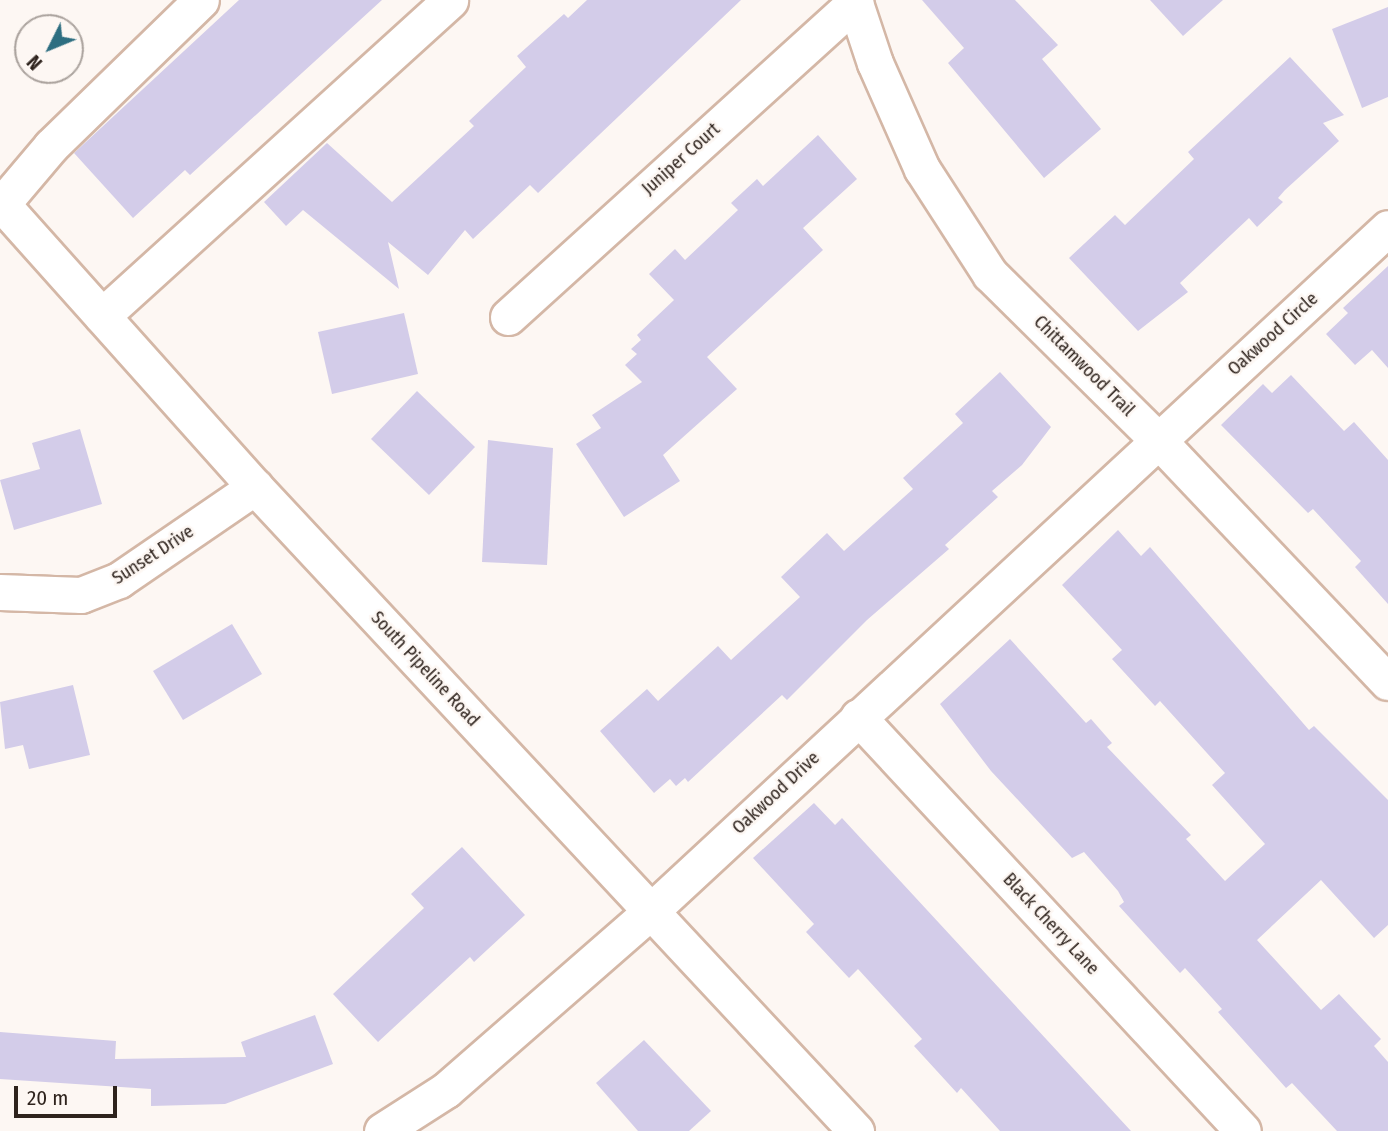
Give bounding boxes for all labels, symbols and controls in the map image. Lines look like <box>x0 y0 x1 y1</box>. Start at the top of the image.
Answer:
north arrow <box>14 14 84 84</box>
text: N <box>22 50 47 74</box>
street label: Juniper Court <box>638 118 724 200</box>
street label: Oakwood Circle <box>1224 288 1322 380</box>
street label: Chittamwood Trail <box>1029 311 1139 421</box>
street label: Sunset Drive <box>108 521 198 589</box>
street label: South Pipeline Road <box>366 607 484 731</box>
street label: Oakwood Drive <box>728 747 824 839</box>
street label: Black Cherry Lane <box>998 869 1104 979</box>
scale bar <box>18 1072 121 1116</box>
text: 20 m <box>27 1085 68 1111</box>

